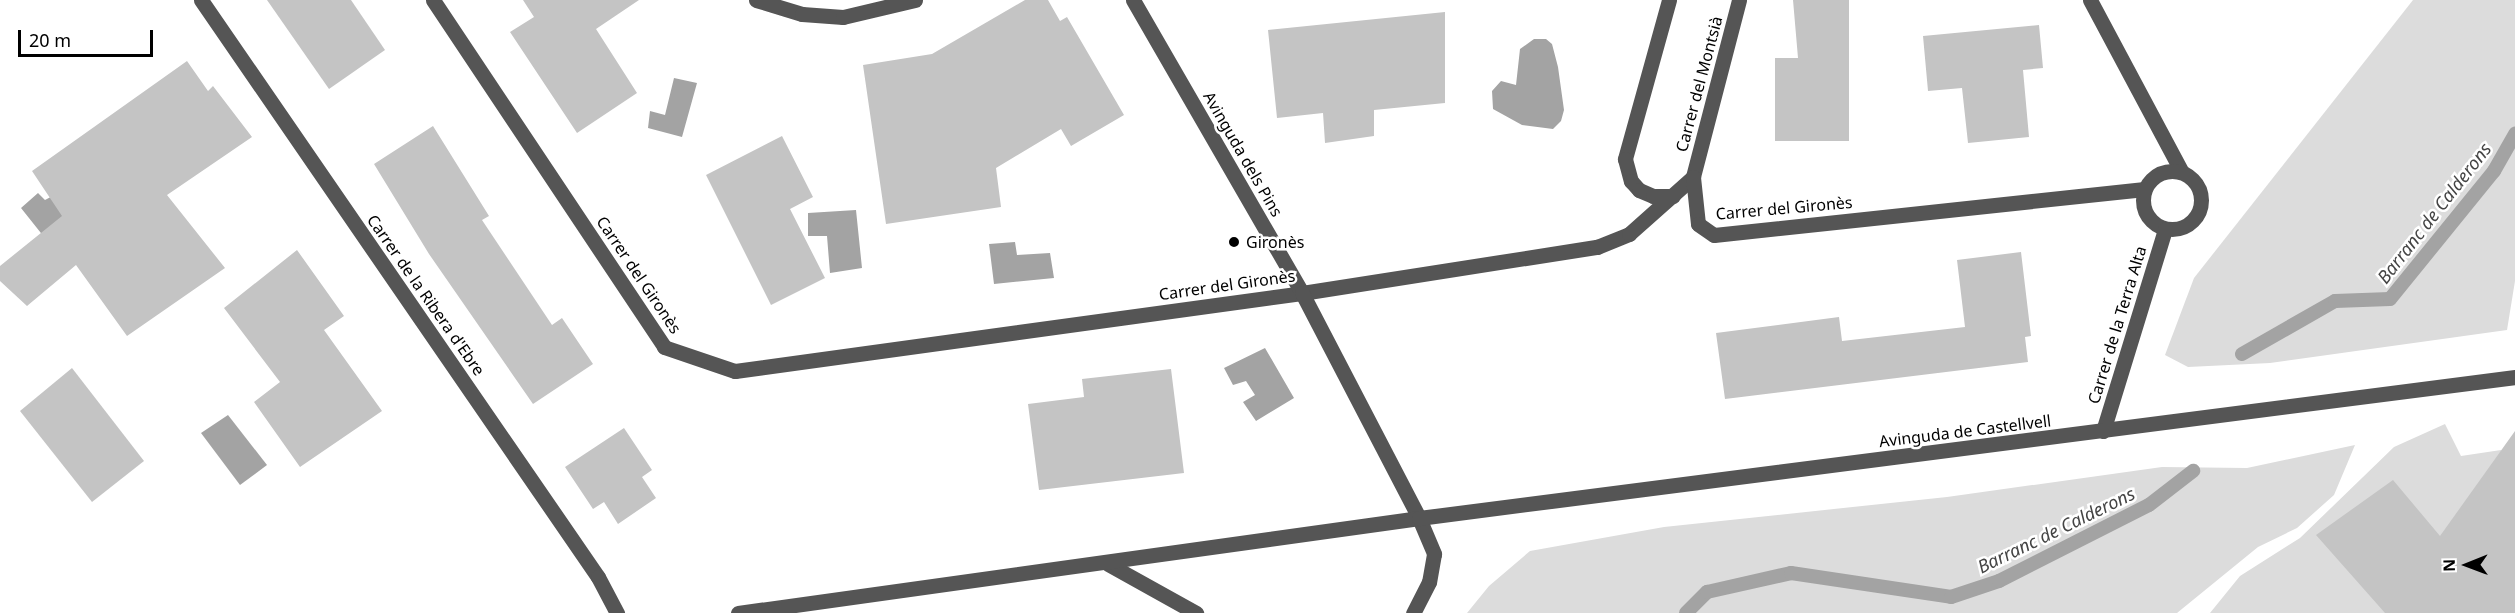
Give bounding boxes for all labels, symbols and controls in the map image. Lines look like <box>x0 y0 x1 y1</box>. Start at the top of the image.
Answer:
street label: Carrer del Montsià <box>1672 14 1726 154</box>
scale bar <box>21 18 156 56</box>
text: 20 m <box>29 28 71 52</box>
street label: Avinguda dels Pins <box>1199 88 1287 220</box>
water label: Barranc de Calderons <box>2372 138 2496 288</box>
street label: Carrer del Gironès <box>1715 192 1853 224</box>
street label: Carrer de la Ribera d'Ebre <box>363 211 489 379</box>
street label: Carrer del Gironès <box>593 213 685 337</box>
place label: Gironès <box>1246 232 1304 252</box>
marker: Gironès <box>1227 235 1241 249</box>
street label: Carrer de la Terra Alta <box>2084 244 2150 406</box>
street label: Carrer del Gironès <box>1158 266 1296 304</box>
street label: Avinguda de Castellvell <box>1878 411 2052 451</box>
water label: Barranc de Calderons <box>1974 482 2138 578</box>
north arrow <box>2437 535 2497 595</box>
text: N <box>2438 559 2460 572</box>

